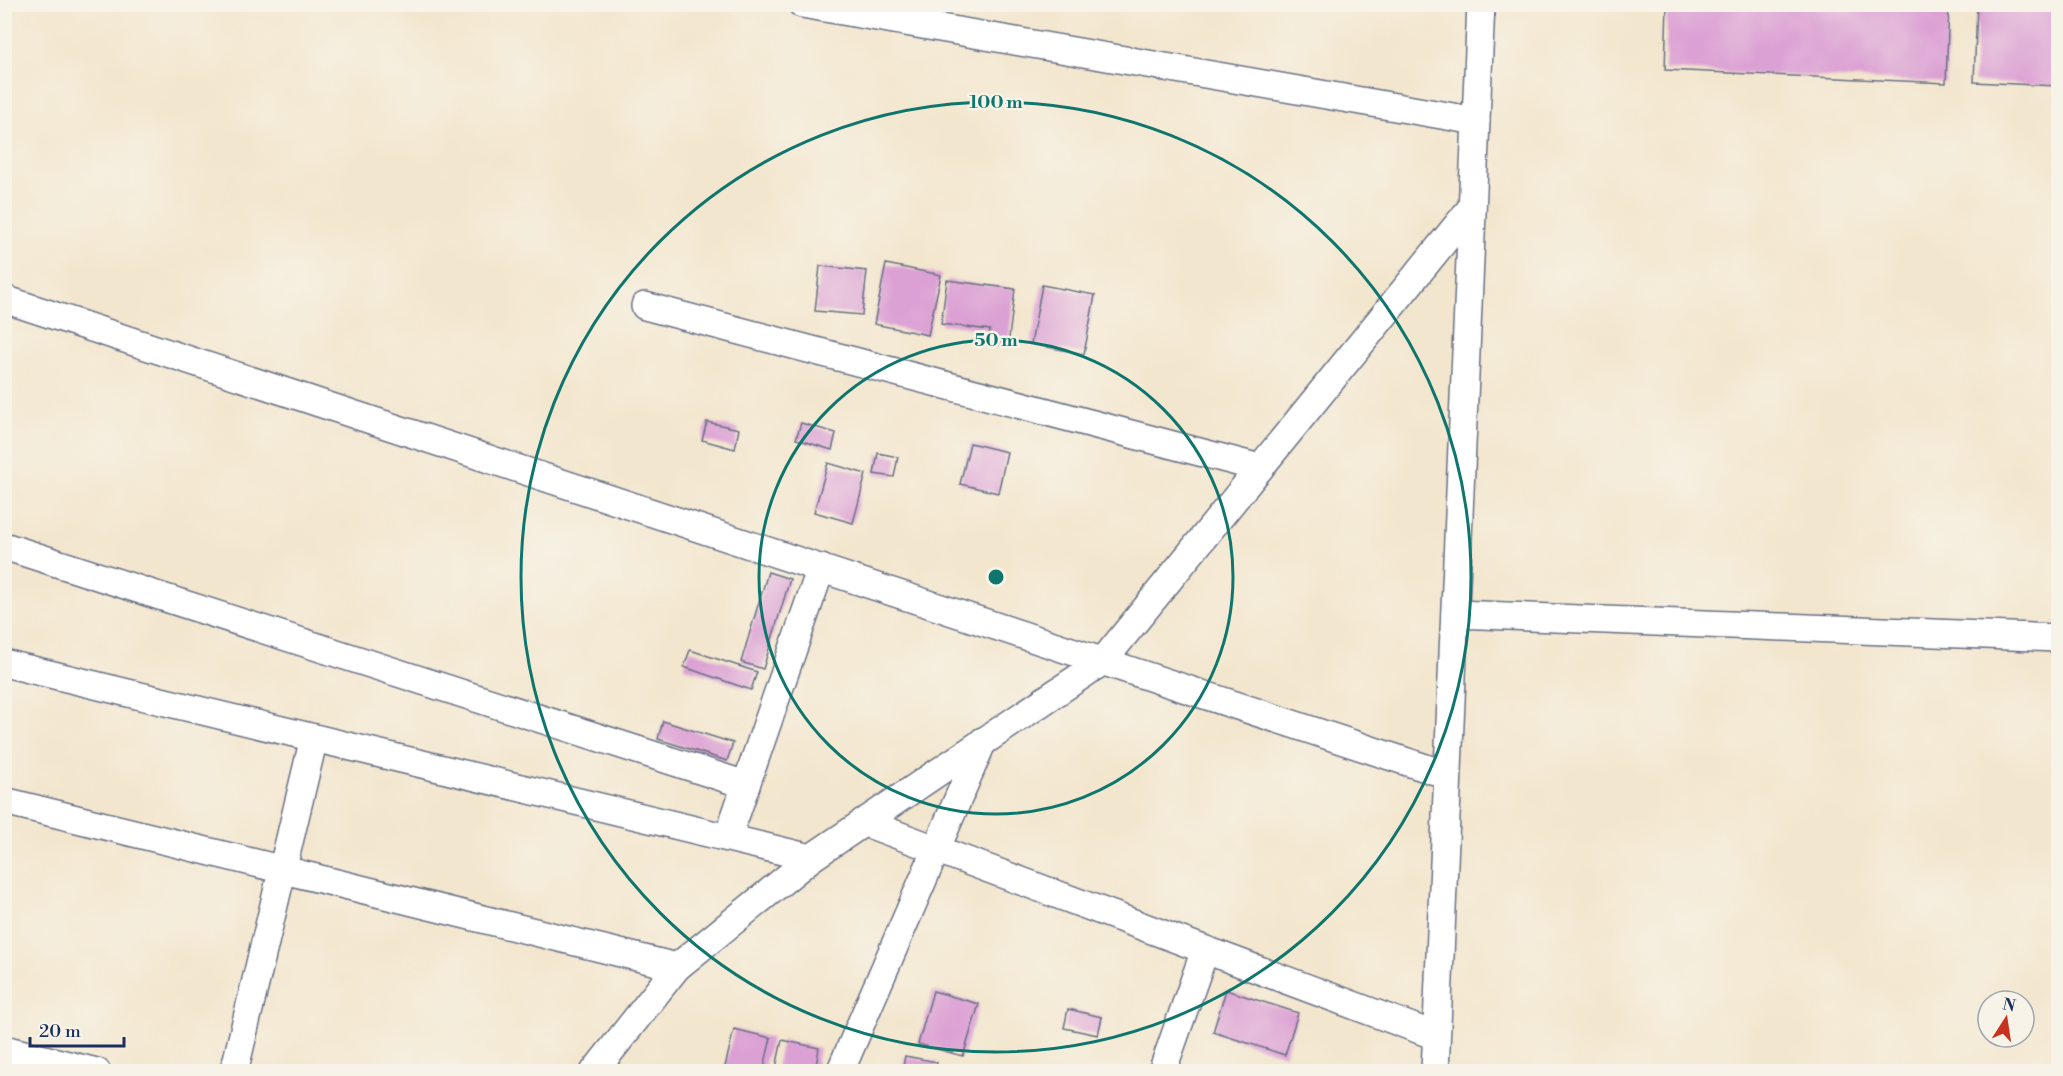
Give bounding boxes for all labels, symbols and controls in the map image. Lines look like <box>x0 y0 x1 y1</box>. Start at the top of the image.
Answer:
text: 100 m <box>969 91 1023 114</box>
text: 50 m <box>974 329 1018 352</box>
centre of rings <box>986 567 1006 587</box>
north arrow <box>1976 989 2036 1049</box>
text: N <box>2001 994 2018 1016</box>
scale bar <box>30 1010 124 1048</box>
text: 20 m <box>39 1020 81 1043</box>

